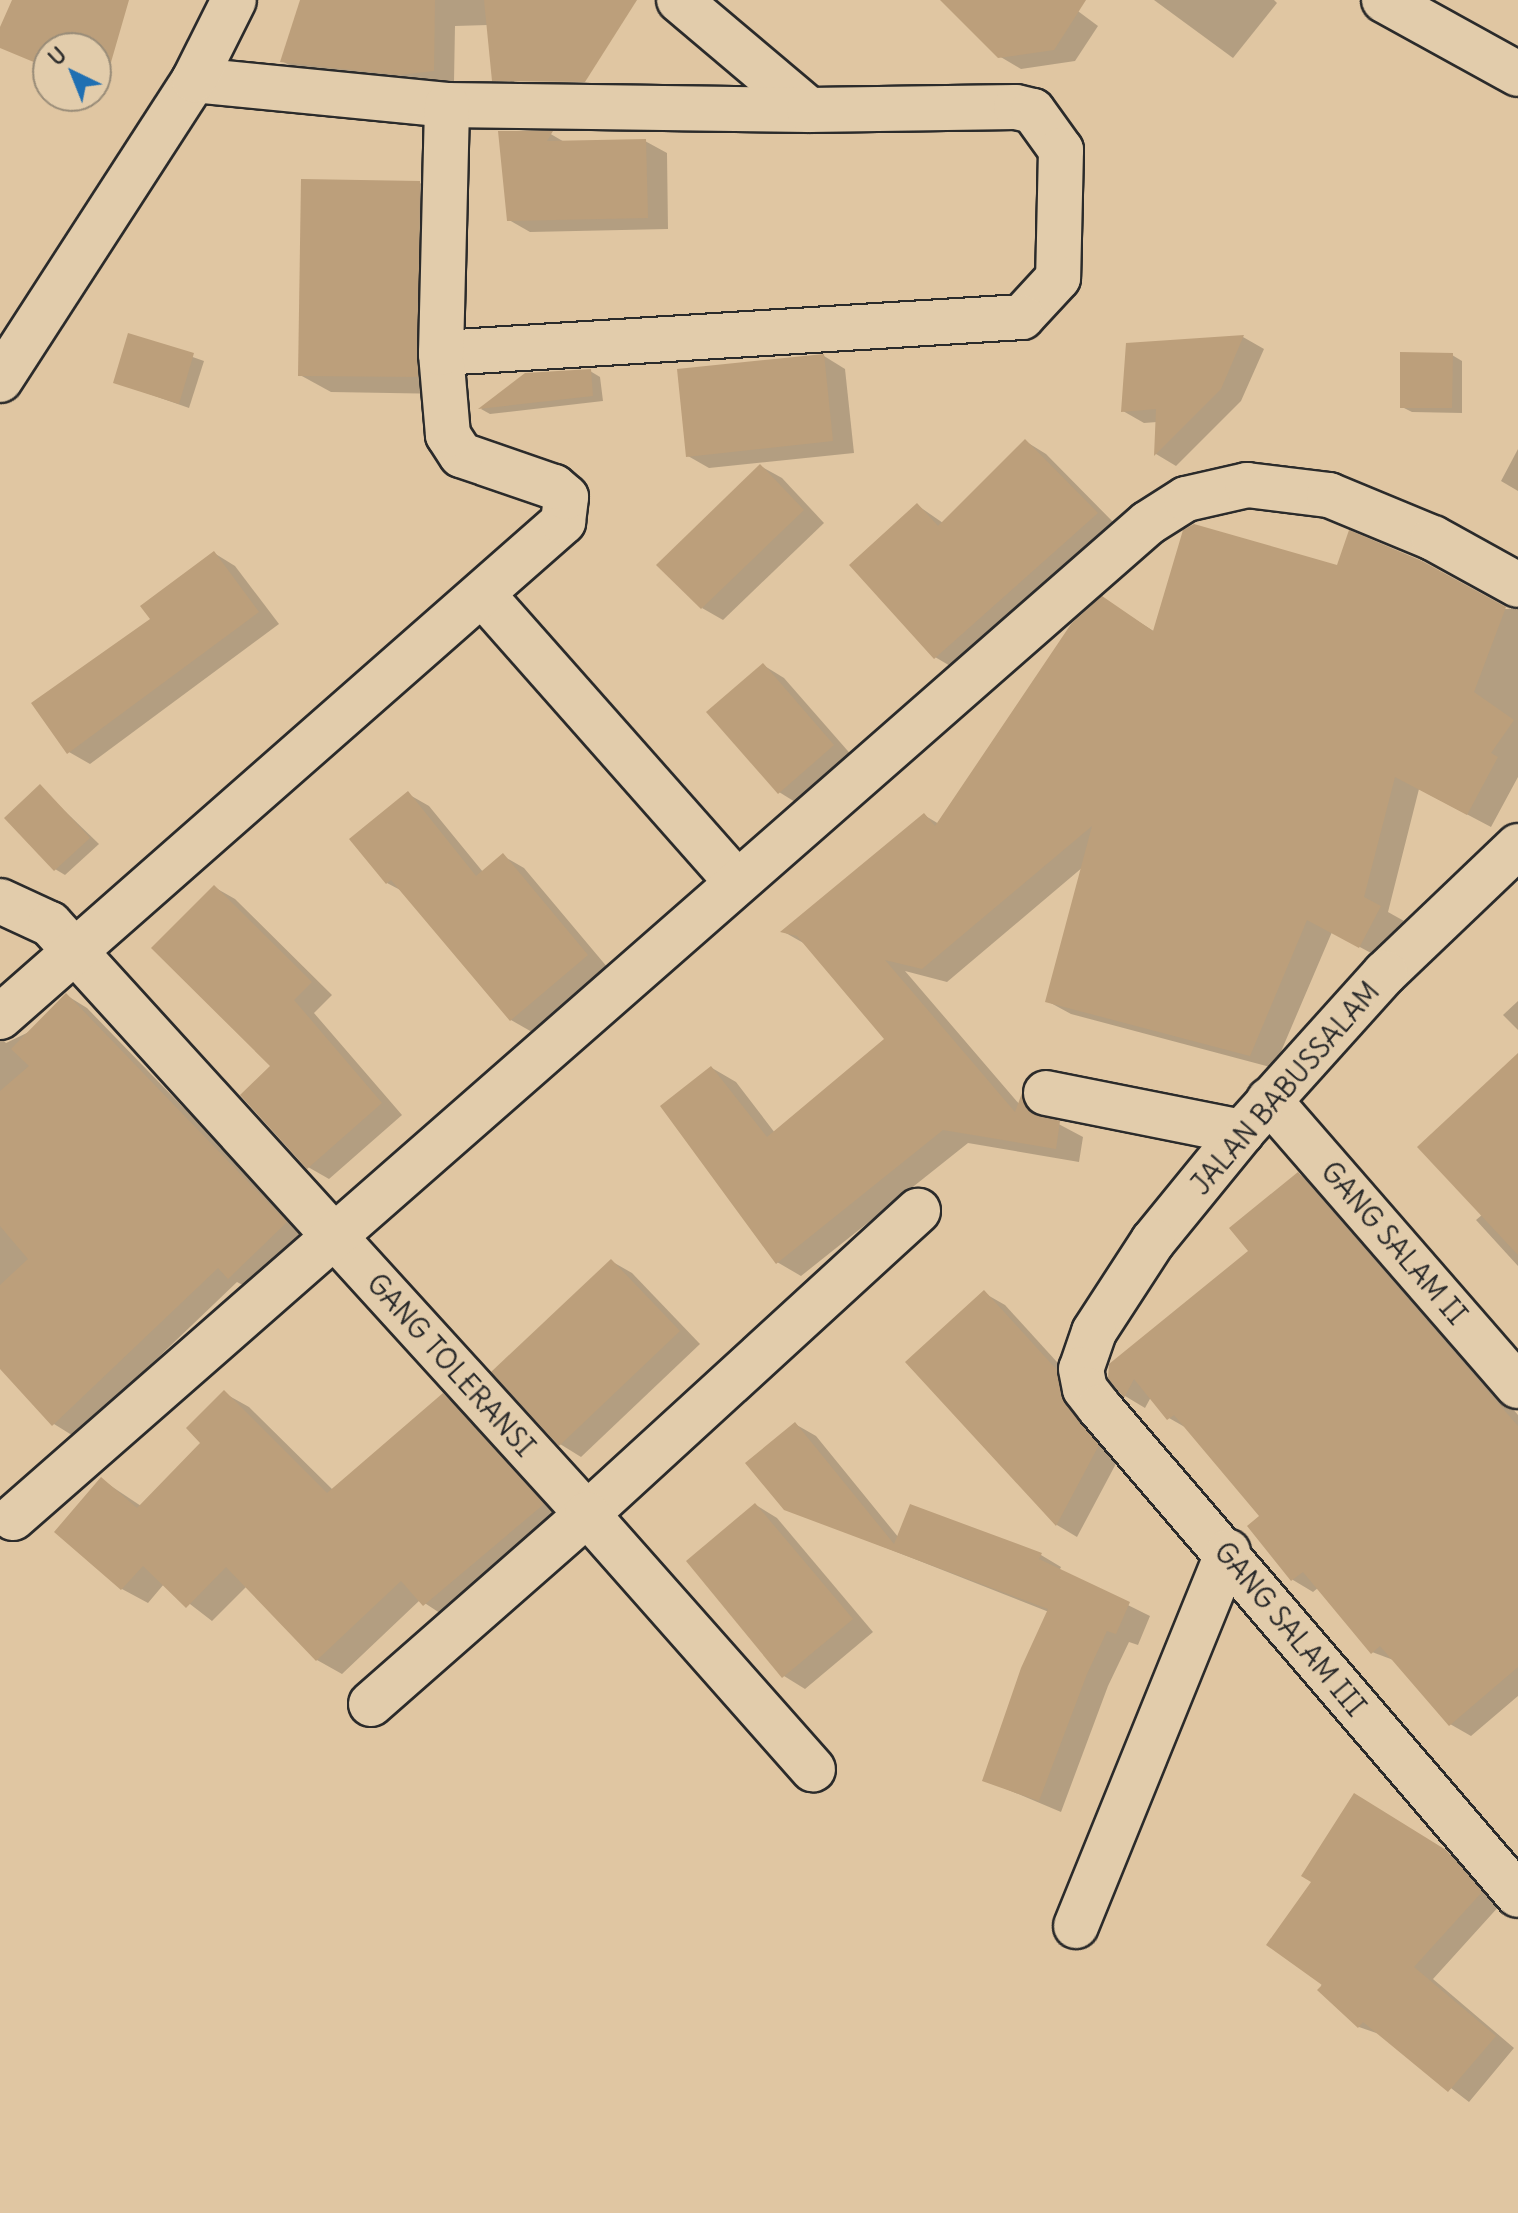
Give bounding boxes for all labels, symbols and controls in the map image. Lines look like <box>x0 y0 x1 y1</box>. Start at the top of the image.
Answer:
north arrow <box>32 32 112 112</box>
text: U <box>42 41 72 71</box>
street label: JALAN BABUSSALAM <box>1184 975 1386 1201</box>
street label: GANG SALAM II <box>1314 1155 1474 1331</box>
street label: GANG TOLERANSI <box>360 1267 542 1463</box>
street label: GANG SALAM III <box>1207 1535 1373 1723</box>

